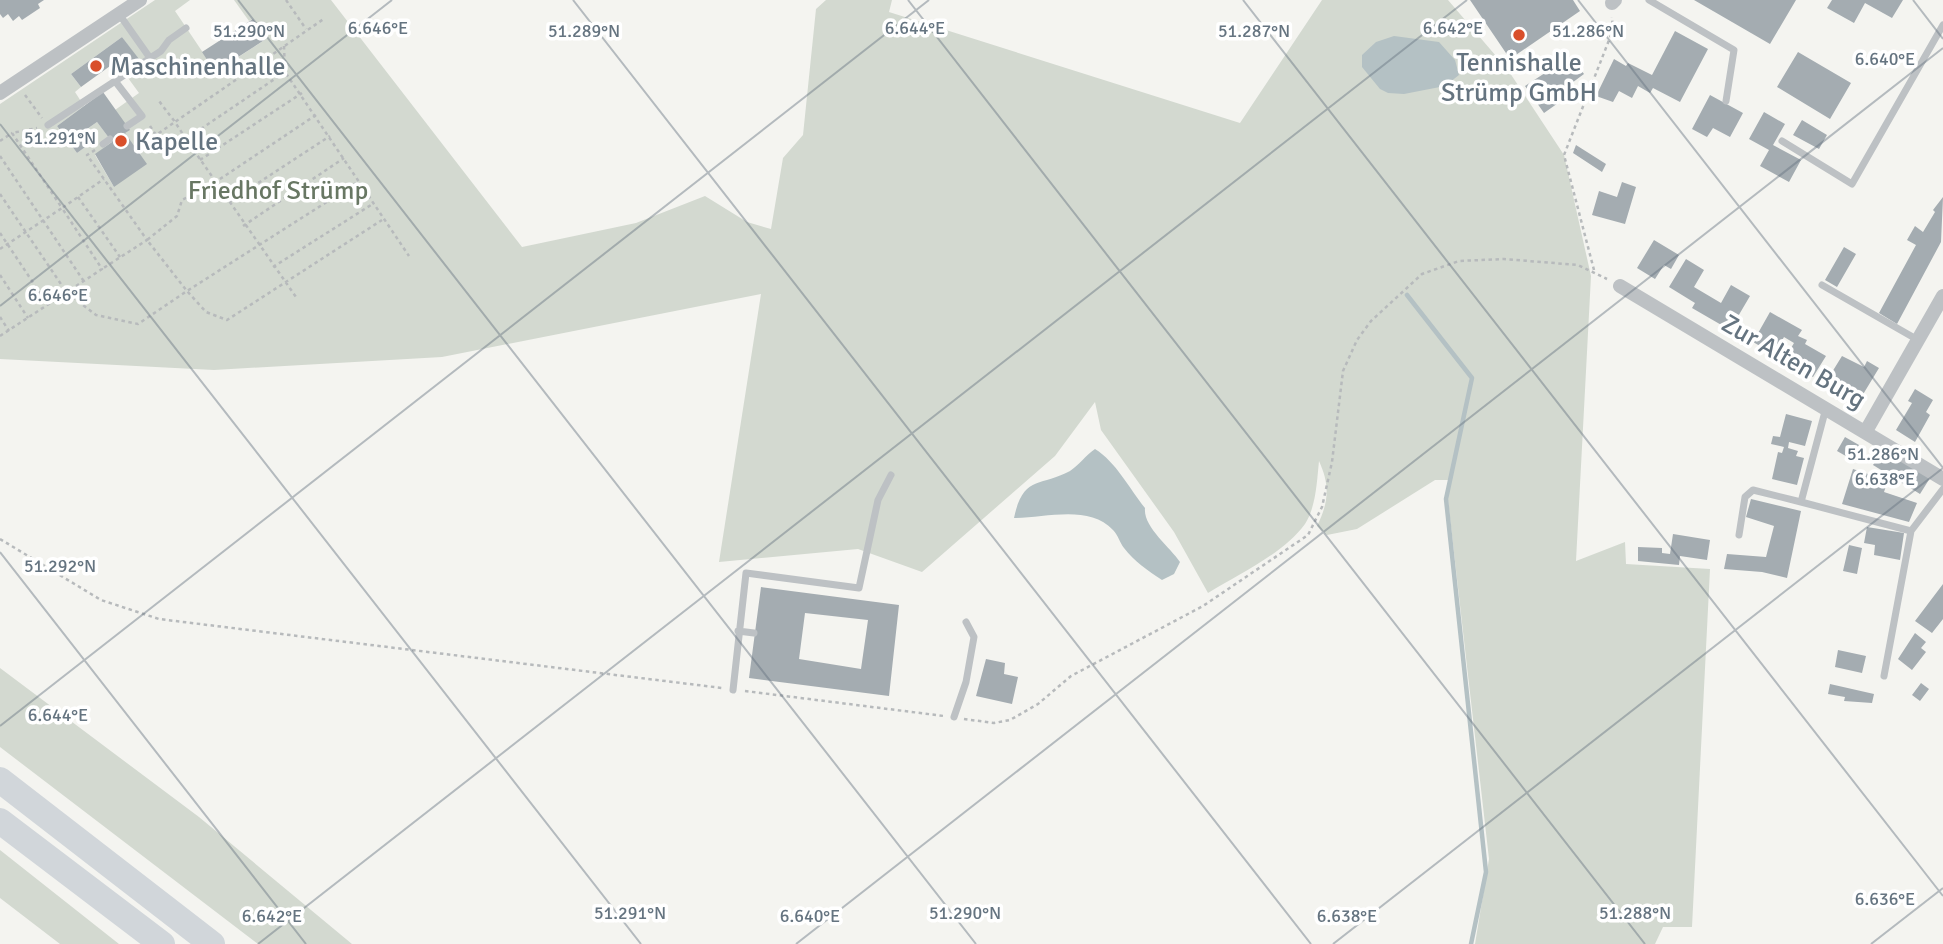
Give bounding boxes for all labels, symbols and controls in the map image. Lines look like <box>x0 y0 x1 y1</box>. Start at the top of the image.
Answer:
text: 6.646°E <box>348 17 408 39</box>
text: 6.644°E <box>885 17 945 39</box>
text: 6.642°E <box>1423 17 1483 39</box>
text: 51.290°N <box>213 20 285 42</box>
text: 51.289°N <box>548 20 620 42</box>
text: 51.287°N <box>1218 20 1290 42</box>
text: 51.286°N <box>1552 20 1624 42</box>
marker: Tennishalle Strümp GmbH <box>1511 27 1527 43</box>
place label: Tennishalle Strümp GmbH <box>1441 47 1597 109</box>
text: 6.640°E <box>1855 48 1915 70</box>
place label: Maschinenhalle <box>110 51 285 83</box>
marker: Maschinenhalle <box>88 58 104 74</box>
place label: Kapelle <box>135 126 218 158</box>
text: 51.291°N <box>24 127 96 149</box>
marker: Kapelle <box>113 133 129 149</box>
park label: Friedhof Strümp <box>188 175 368 207</box>
text: 6.646°E <box>28 284 88 306</box>
street label: Zur Alten Burg <box>1716 308 1871 416</box>
text: 51.286°N <box>1847 443 1919 465</box>
text: 6.638°E <box>1855 468 1915 490</box>
text: 51.292°N <box>24 555 96 577</box>
text: 6.644°E <box>28 704 88 726</box>
text: 6.636°E <box>1855 888 1915 910</box>
text: 51.291°N <box>594 902 666 924</box>
text: 51.290°N <box>929 902 1001 924</box>
text: 51.288°N <box>1599 902 1671 924</box>
text: 6.642°E <box>242 905 302 927</box>
text: 6.640°E <box>780 905 840 927</box>
text: 6.638°E <box>1317 905 1377 927</box>

